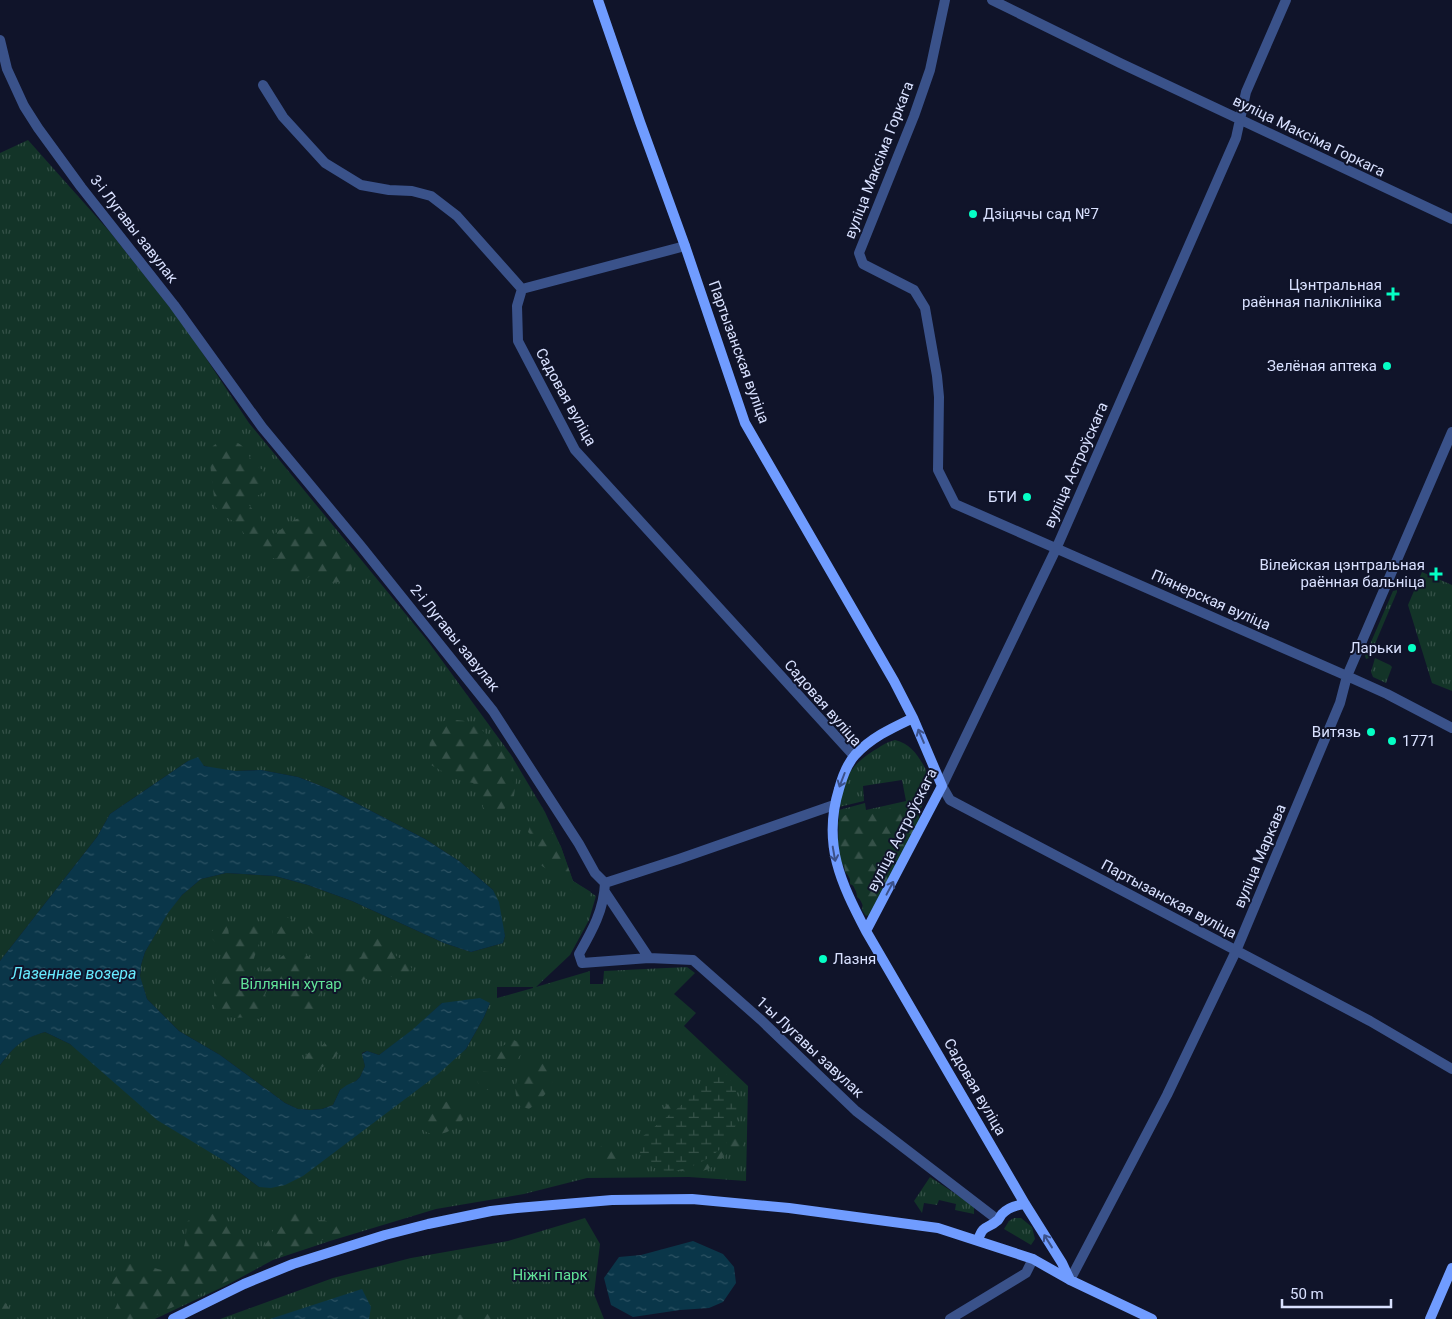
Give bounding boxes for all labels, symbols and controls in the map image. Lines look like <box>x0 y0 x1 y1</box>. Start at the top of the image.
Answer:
street label: вуліца Максіма Горкага <box>841 79 917 241</box>
street label: вуліца Максіма Горкага <box>1230 91 1388 181</box>
street label: 3-і Лугавы завулак <box>86 171 182 287</box>
place label: Дзіцячы сад №7 <box>983 205 1099 223</box>
marker: Дзіцячы сад №7 <box>967 208 979 220</box>
place label: Цэнтральная раённая паліклініка <box>1242 276 1382 311</box>
street label: Партызанская вуліца <box>705 278 773 426</box>
marker: Цэнтральная раённая паліклініка <box>1386 287 1400 301</box>
street label: Садовая вуліца <box>532 345 600 449</box>
place label: Зелёная аптека <box>1267 357 1377 375</box>
marker: Зелёная аптека <box>1381 360 1393 372</box>
street label: вуліца Астроўскага <box>1040 399 1112 531</box>
place label: БТИ <box>988 488 1017 506</box>
marker: БТИ <box>1021 491 1033 503</box>
place label: Вілейская цэнтральная раённая бальніца <box>1259 556 1425 591</box>
street label: Піянерская вуліца <box>1149 566 1273 634</box>
marker: Вілейская цэнтральная раённая бальніца <box>1429 567 1443 581</box>
street label: 2-і Лугавы завулак <box>406 581 504 695</box>
place label: Ларьки <box>1350 639 1402 657</box>
marker: Ларьки <box>1406 642 1418 654</box>
street label: Садовая вуліца <box>780 656 866 750</box>
place label: Витязь <box>1312 723 1361 741</box>
marker: Витязь <box>1365 726 1377 738</box>
one-way arrow <box>915 729 925 744</box>
place label: 1771 <box>1402 732 1436 750</box>
marker: 1771 <box>1386 735 1398 747</box>
street label: вуліца Астроўскага <box>863 765 941 895</box>
one-way arrow <box>837 772 846 787</box>
street label: вуліца Маркава <box>1230 801 1290 911</box>
one-way arrow <box>830 845 840 861</box>
street label: Партызанская вуліца <box>1098 856 1240 942</box>
one-way arrow <box>885 881 895 896</box>
place label: Лазня <box>833 950 876 968</box>
marker: Лазня <box>817 953 829 965</box>
water label: Лазеннае возера <box>10 964 137 983</box>
park label: Віллянін хутар <box>240 975 342 993</box>
street label: 1-ы Лугавы завулак <box>753 993 867 1101</box>
street label: Садовая вуліца <box>940 1035 1010 1139</box>
one-way arrow <box>1043 1235 1053 1249</box>
park label: Ніжні парк <box>512 1266 588 1284</box>
scale bar <box>1282 1276 1391 1308</box>
text: 50 m <box>1290 1285 1324 1303</box>

